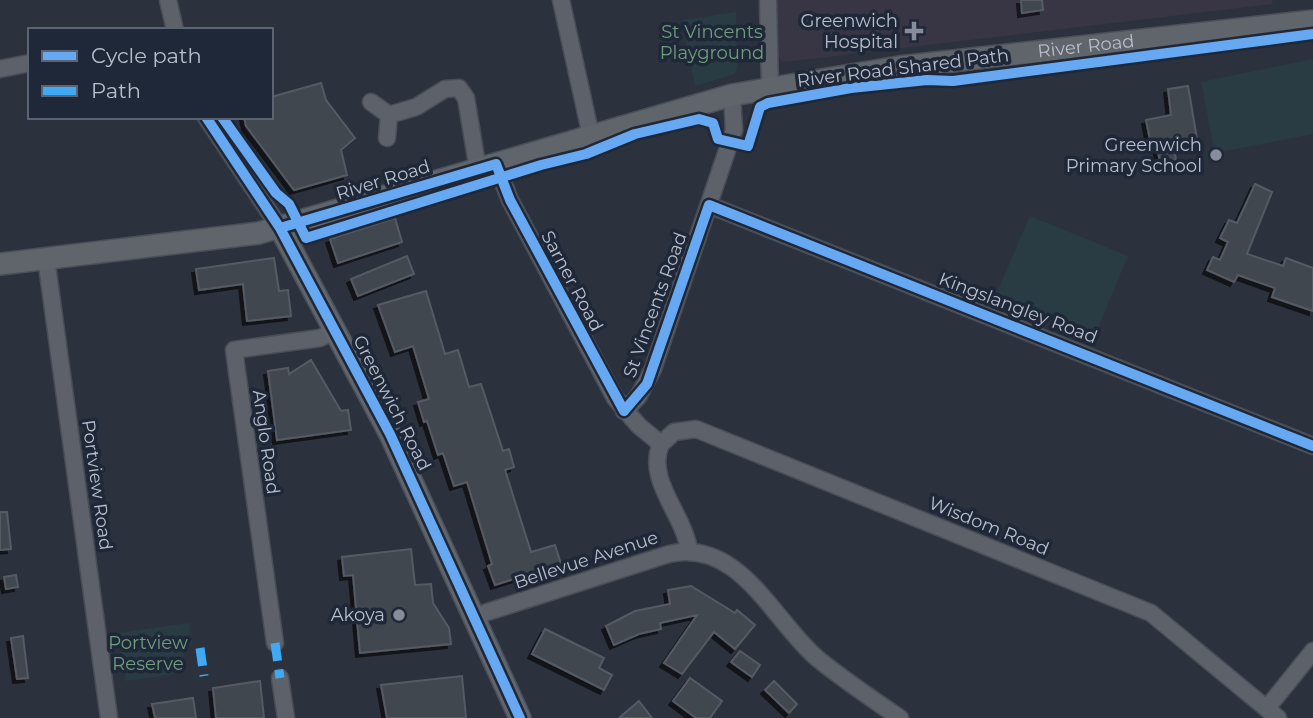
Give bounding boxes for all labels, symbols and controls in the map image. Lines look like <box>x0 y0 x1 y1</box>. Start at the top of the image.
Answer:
place label: Greenwich Hospital <box>801 10 898 53</box>
park label: St Vincents Playground <box>660 21 764 64</box>
marker: Greenwich Hospital <box>904 21 924 41</box>
legend <box>28 28 273 119</box>
street label: River Road <box>1036 30 1136 63</box>
text: Cycle path <box>91 43 202 68</box>
street label: River Road Shared Path <box>796 44 1010 92</box>
text: Path <box>91 78 141 103</box>
place label: Greenwich Primary School <box>1066 134 1202 177</box>
marker: Greenwich Primary School <box>1208 147 1224 163</box>
street label: River Road <box>333 155 433 205</box>
street label: Sarner Road <box>536 227 608 335</box>
street label: St Vincents Road <box>618 229 692 381</box>
street label: Kingslangley Road <box>936 268 1100 348</box>
street label: Greenwich Road <box>348 332 436 474</box>
street label: Anglo Road <box>248 388 284 496</box>
street label: Portview Road <box>77 418 117 552</box>
street label: Wisdom Road <box>926 492 1052 560</box>
street label: Bellevue Avenue <box>511 526 661 594</box>
place label: Akoya <box>331 604 385 626</box>
marker: Akoya <box>391 607 407 623</box>
park label: Portview Reserve <box>108 632 188 675</box>

